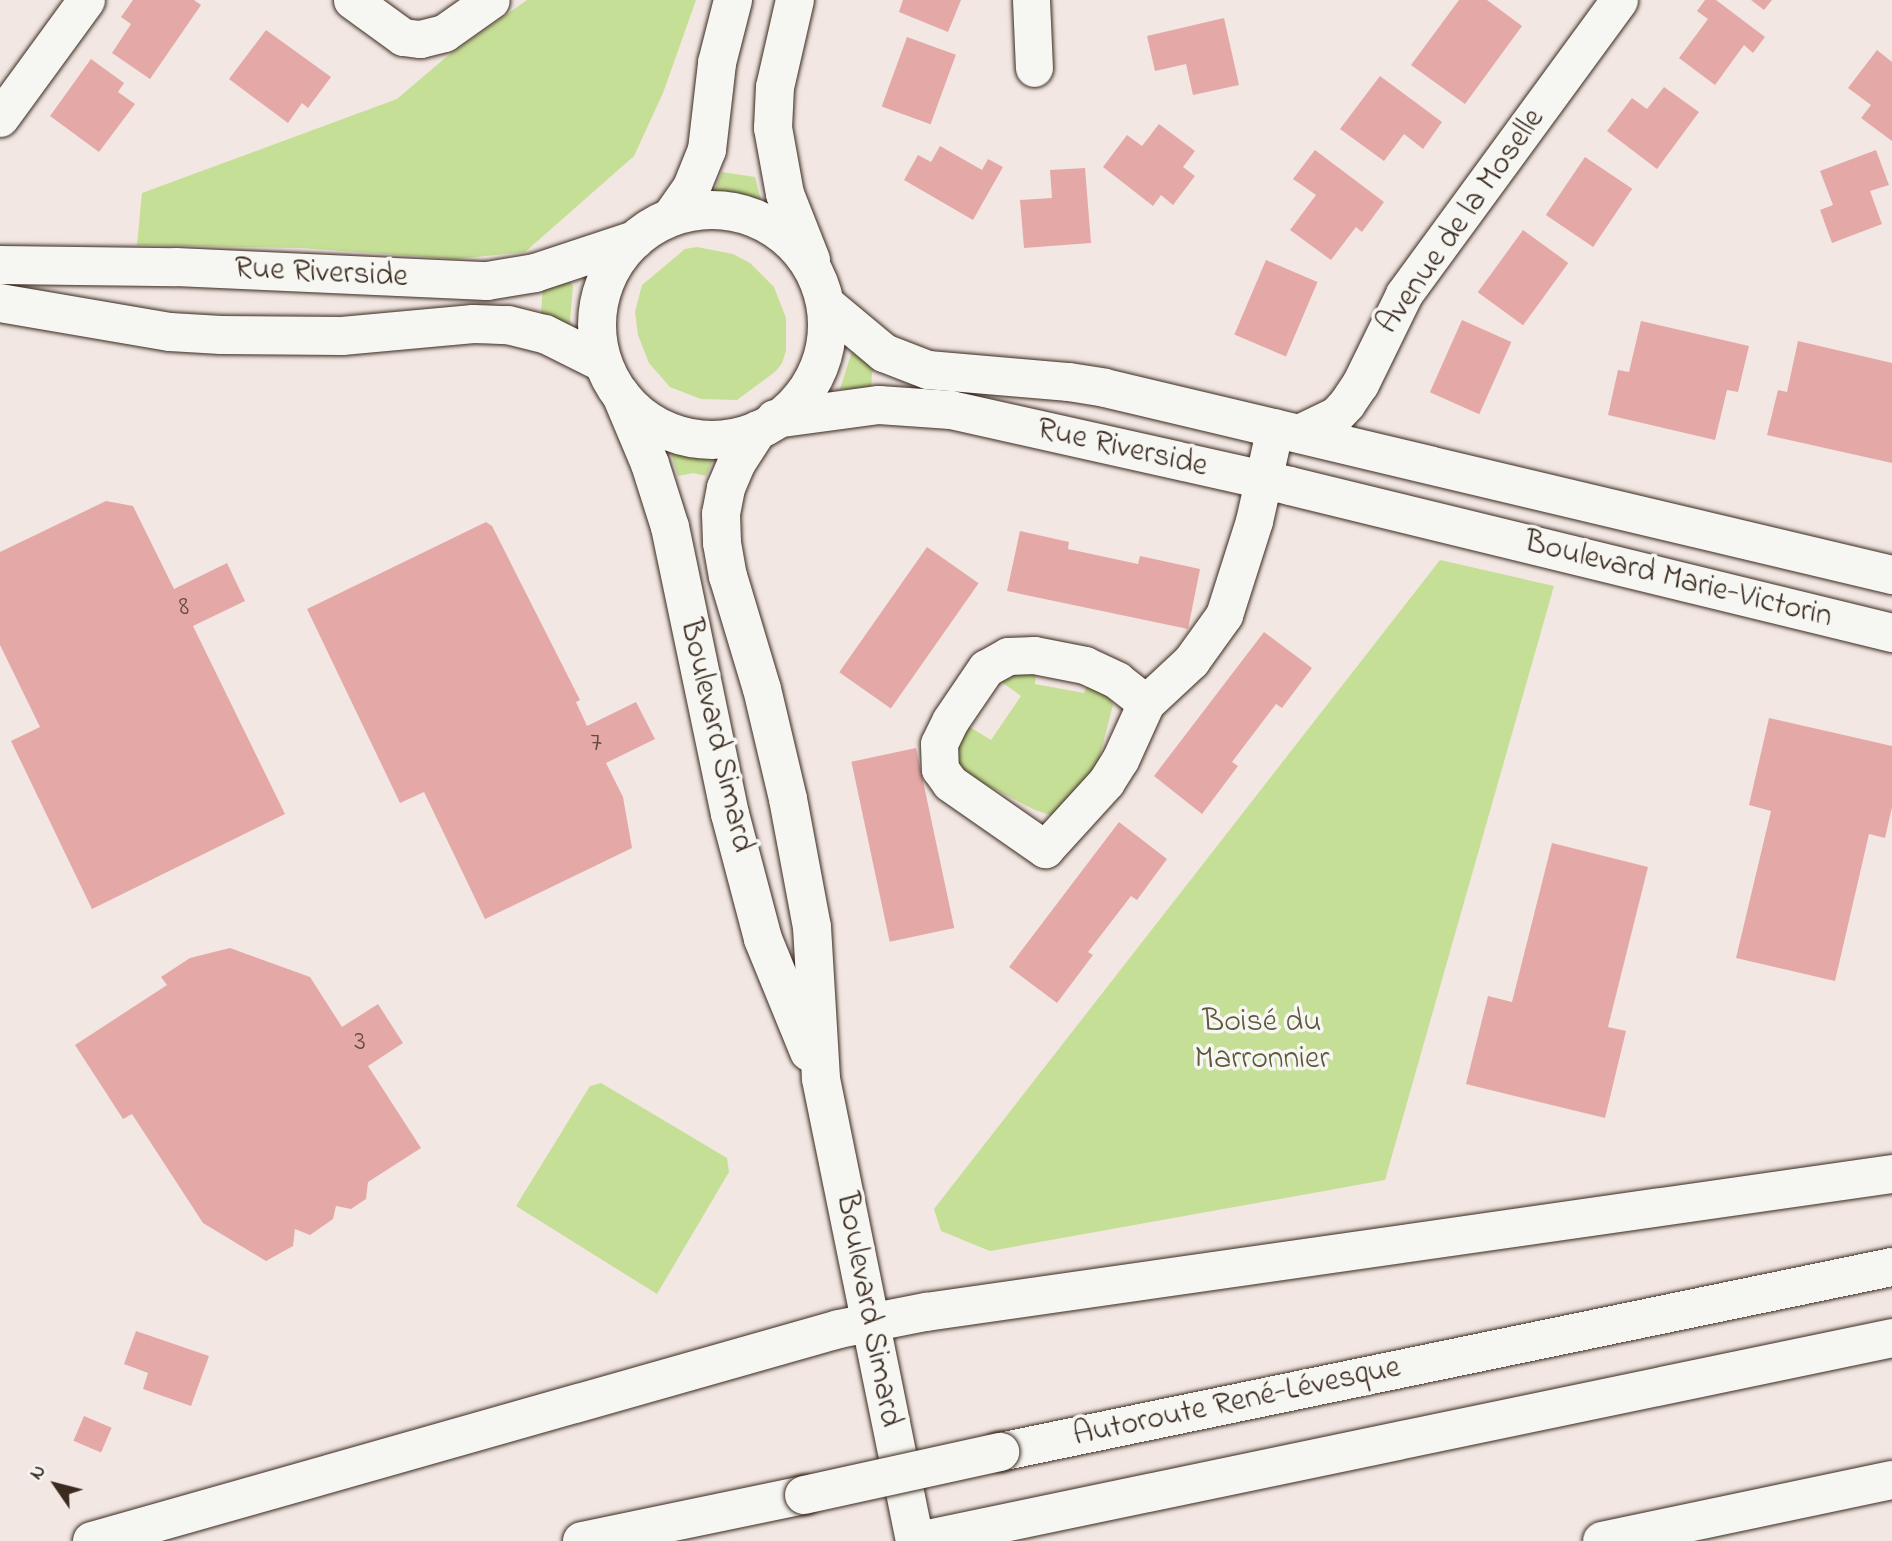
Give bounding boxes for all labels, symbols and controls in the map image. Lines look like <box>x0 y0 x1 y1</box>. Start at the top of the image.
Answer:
street label: Avenue de la Moselle <box>1370 102 1554 342</box>
street label: Rue Riverside <box>233 250 409 298</box>
street label: Rue Riverside <box>1033 411 1211 487</box>
street label: Boulevard Marie-Victorin <box>1520 524 1836 638</box>
house number: 8 <box>179 591 189 625</box>
street label: Boulevard Simard <box>670 616 760 856</box>
house number: 7 <box>590 727 602 761</box>
park label: Boisé du Marronnier <box>1195 1005 1329 1080</box>
house number: 3 <box>354 1026 366 1060</box>
street label: Boulevard Simard <box>825 1190 909 1430</box>
street label: Autoroute René-Lévesque <box>1070 1350 1404 1456</box>
north arrow <box>21 1450 91 1520</box>
text: N <box>24 1460 53 1486</box>

